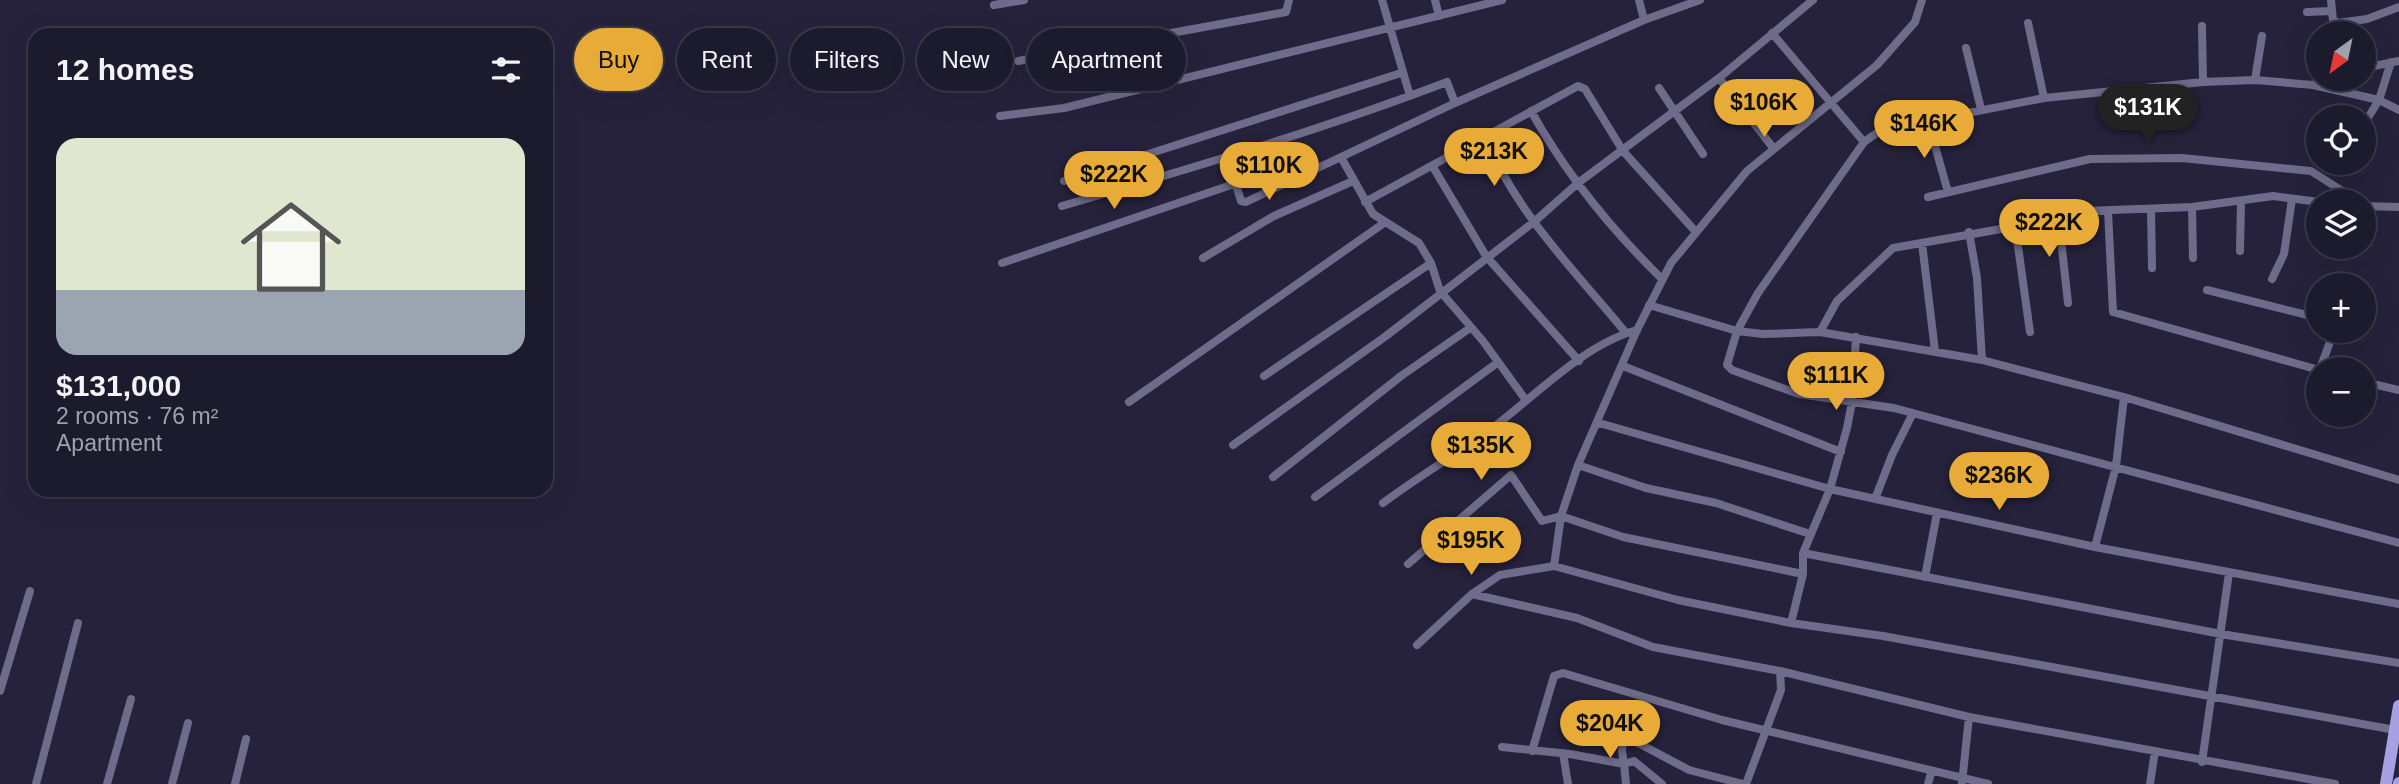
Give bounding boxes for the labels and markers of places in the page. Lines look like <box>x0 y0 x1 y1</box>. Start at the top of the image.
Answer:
pin: $106K <box>1715 80 1813 139</box>
pin: $131K <box>2099 85 2197 144</box>
pin: $146K <box>1875 100 1973 160</box>
pin: $213K <box>1445 128 1543 188</box>
pin: $110K <box>1220 142 1318 202</box>
pin: $222K <box>1065 152 1163 211</box>
pin: $222K <box>2000 200 2098 259</box>
pin: $111K <box>1787 352 1885 412</box>
pin: $135K <box>1432 422 1530 482</box>
pin: $236K <box>1950 452 2048 512</box>
pin: $195K <box>1422 518 1520 577</box>
pin: $204K <box>1561 700 1659 760</box>

